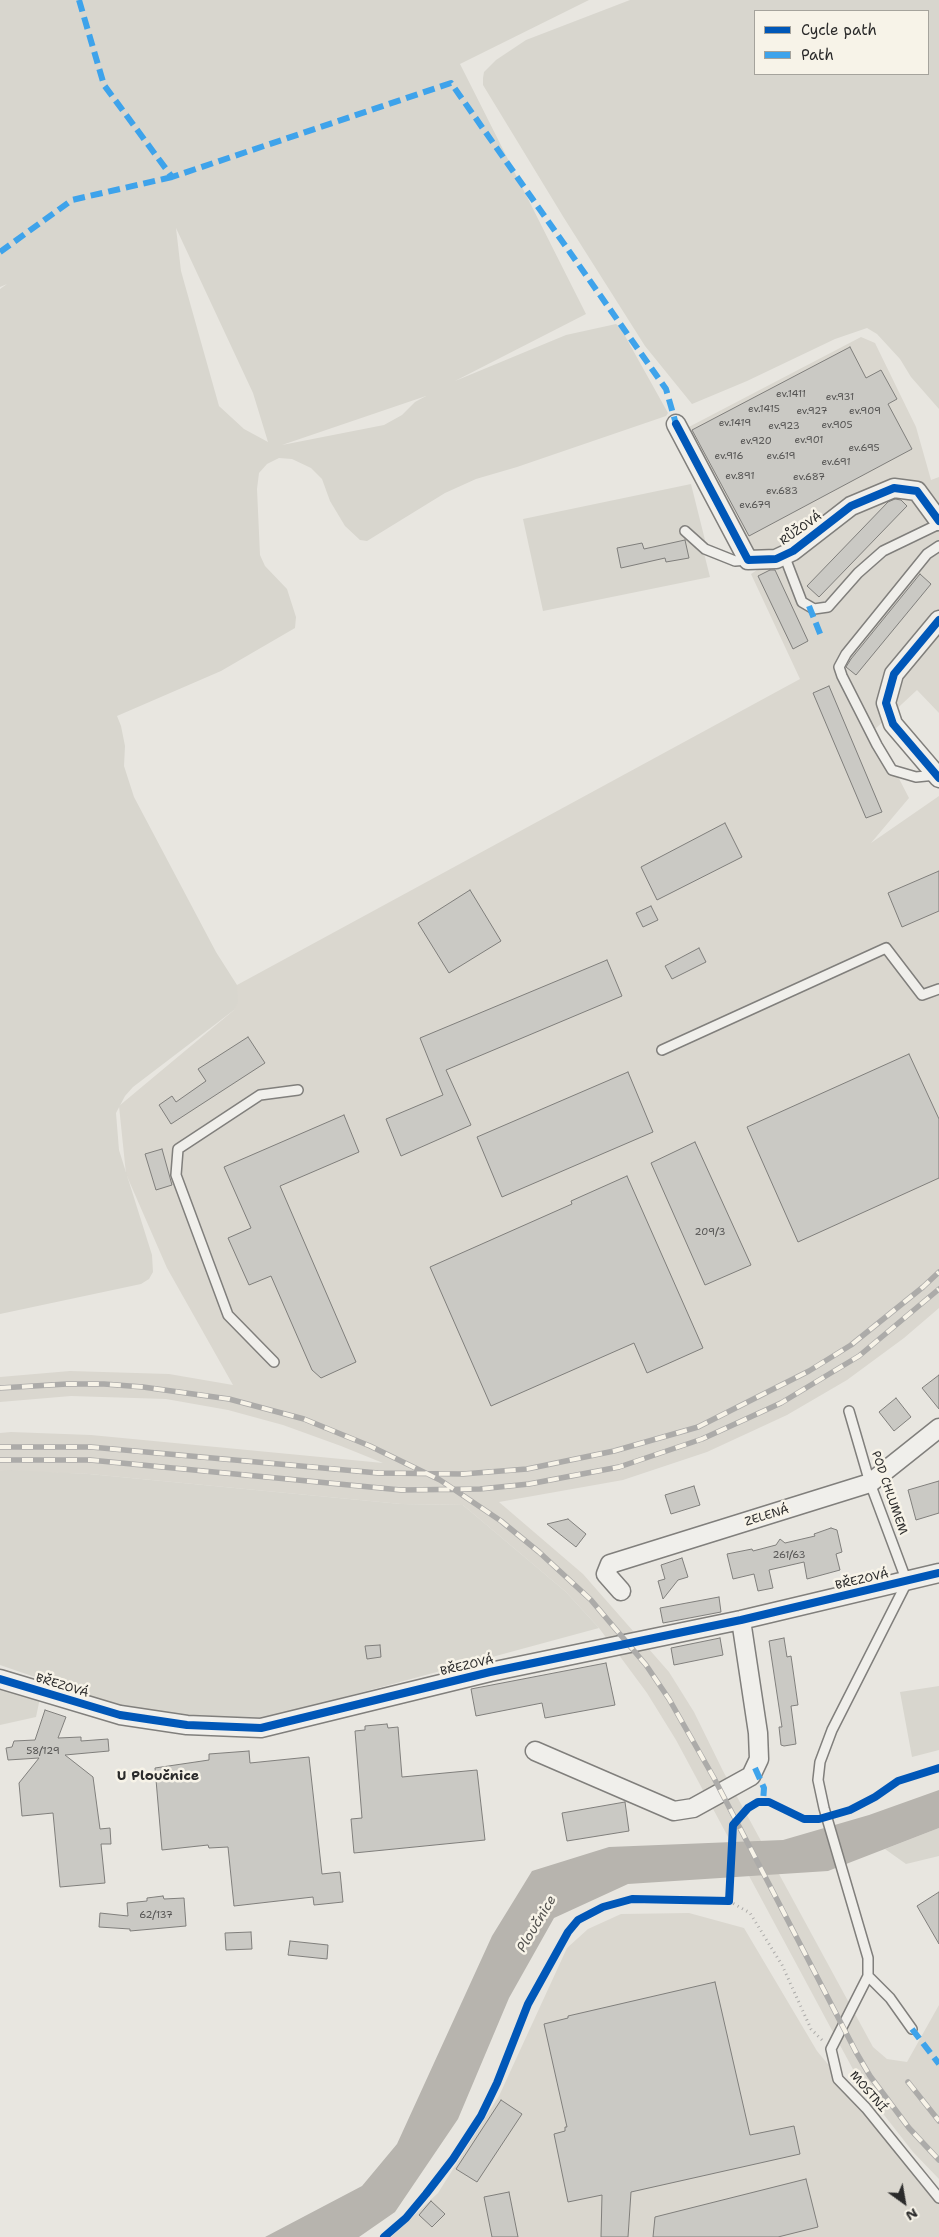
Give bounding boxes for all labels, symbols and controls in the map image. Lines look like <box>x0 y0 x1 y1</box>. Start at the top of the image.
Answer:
legend <box>754 10 929 75</box>
text: Cycle path <box>801 20 877 40</box>
text: Path <box>801 45 834 65</box>
house number: ev.1411 <box>776 388 806 400</box>
house number: ev.931 <box>826 391 854 403</box>
house number: ev.1415 <box>748 403 780 415</box>
house number: ev.927 <box>796 405 828 417</box>
house number: ev.909 <box>849 405 881 417</box>
house number: ev.1419 <box>719 417 751 429</box>
house number: ev.905 <box>821 419 853 431</box>
house number: ev.923 <box>768 420 800 432</box>
house number: ev.901 <box>794 434 824 446</box>
house number: ev.920 <box>740 435 772 447</box>
house number: ev.695 <box>848 442 880 454</box>
house number: ev.916 <box>715 450 743 462</box>
house number: ev.619 <box>766 450 796 462</box>
house number: ev.691 <box>821 456 851 468</box>
house number: ev.891 <box>725 470 755 482</box>
house number: ev.687 <box>793 471 825 483</box>
house number: ev.683 <box>766 485 798 497</box>
house number: ev.679 <box>739 499 771 511</box>
street label: RŮŽOVÁ <box>777 509 825 549</box>
house number: 209/3 <box>695 1226 725 1238</box>
street label: POD CHLUMEM <box>868 1449 910 1537</box>
street label: ZELENÁ <box>743 1502 791 1530</box>
house number: 261/63 <box>772 1549 806 1561</box>
street label: BŘEZOVÁ <box>834 1567 890 1593</box>
street label: BŘEZOVÁ <box>439 1653 495 1679</box>
street label: BŘEZOVÁ <box>34 1671 90 1701</box>
house number: 58/129 <box>26 1745 60 1757</box>
district label: U Ploučnice <box>117 1768 199 1784</box>
water label: Ploučnice <box>514 1893 560 1955</box>
house number: 62/137 <box>139 1909 173 1921</box>
street label: MOSTNÍ <box>846 2069 890 2115</box>
north arrow <box>879 2177 929 2227</box>
text: N <box>902 2204 921 2225</box>

